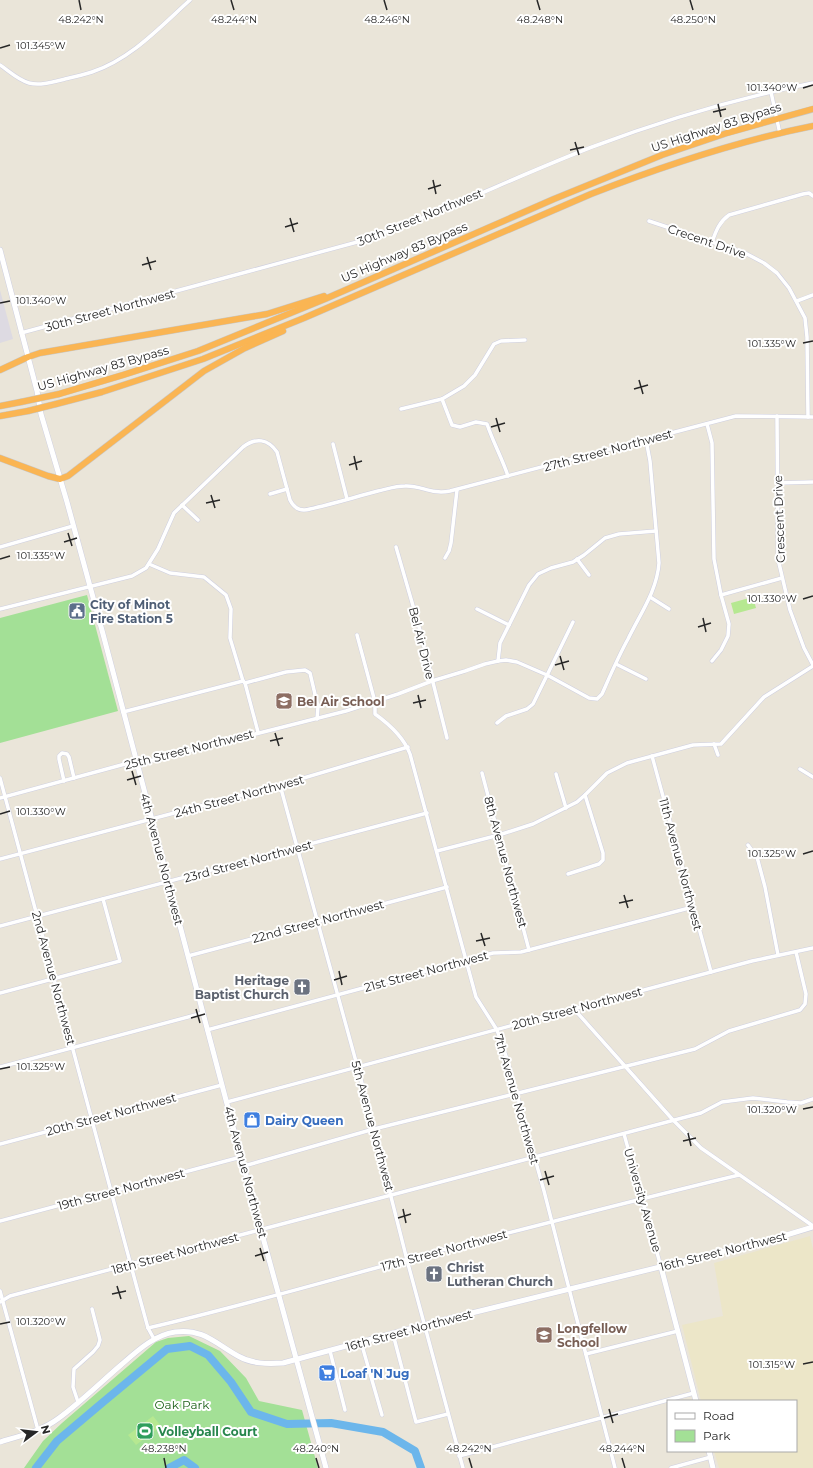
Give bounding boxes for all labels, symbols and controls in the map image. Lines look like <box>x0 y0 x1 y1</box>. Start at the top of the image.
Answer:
text: 48.242°N <box>58 13 104 26</box>
text: 48.244°N <box>211 13 257 26</box>
text: 48.246°N <box>364 13 410 26</box>
text: 48.248°N <box>517 13 563 26</box>
text: 48.250°N <box>670 13 716 26</box>
text: 101.345°W <box>16 39 66 52</box>
text: 101.340°W <box>747 81 797 94</box>
street label: US Highway 83 Bypass <box>649 99 783 155</box>
street label: 30th Street Northwest <box>355 185 485 249</box>
street label: US Highway 83 Bypass <box>338 218 470 285</box>
street label: Crecent Drive <box>666 221 748 261</box>
street label: 30th Street Northwest <box>43 285 177 335</box>
text: 101.340°W <box>16 294 66 307</box>
text: 101.335°W <box>748 337 796 350</box>
street label: US Highway 83 Bypass <box>36 342 171 394</box>
street label: 27th Street Northwest <box>542 426 674 474</box>
street label: Crescent Drive <box>770 475 788 563</box>
text: 101.335°W <box>17 549 65 562</box>
text: 101.330°W <box>747 592 797 605</box>
place label: City of Minot Fire Station 5 <box>90 597 173 626</box>
public building icon: City of Minot Fire Station 5 <box>67 601 87 621</box>
street label: Bel Air Drive <box>406 605 438 681</box>
school or university icon: Bel Air School <box>274 691 294 711</box>
place label: Bel Air School <box>297 694 385 709</box>
street label: 25th Street Northwest <box>123 726 255 772</box>
street label: 24th Street Northwest <box>173 771 306 821</box>
street label: 4th Avenue Northwest <box>137 791 187 927</box>
street label: 8th Avenue Northwest <box>481 795 531 930</box>
street label: 11th Avenue Northwest <box>656 796 706 932</box>
text: 101.330°W <box>16 805 66 818</box>
street label: 23rd Street Northwest <box>182 837 314 885</box>
text: 101.325°W <box>748 847 796 860</box>
street label: 22nd Street Northwest <box>250 896 386 946</box>
street label: 2nd Avenue Northwest <box>29 909 79 1047</box>
street label: 21st Street Northwest <box>362 947 490 995</box>
place label: Heritage Baptist Church <box>195 973 289 1002</box>
church icon: Heritage Baptist Church <box>292 977 312 997</box>
street label: 20th Street Northwest <box>510 983 644 1033</box>
street label: 7th Avenue Northwest <box>491 1032 543 1166</box>
street label: 5th Avenue Northwest <box>348 1059 398 1193</box>
text: 101.325°W <box>17 1060 65 1073</box>
street label: 20th Street Northwest <box>44 1089 178 1139</box>
text: 101.320°W <box>747 1103 797 1116</box>
street label: 4th Avenue Northwest <box>221 1104 271 1240</box>
shop icon: Dairy Queen <box>242 1110 262 1130</box>
place label: Dairy Queen <box>265 1113 343 1128</box>
street label: University Avenue <box>621 1146 665 1254</box>
street label: 19th Street Northwest <box>56 1165 186 1213</box>
street label: 17th Street Northwest <box>379 1226 509 1274</box>
street label: 16th Street Northwest <box>658 1228 788 1274</box>
street label: 18th Street Northwest <box>110 1229 240 1277</box>
place label: Christ Lutheran Church <box>447 1260 553 1289</box>
church icon: Christ Lutheran Church <box>424 1264 444 1284</box>
street label: 16th Street Northwest <box>344 1306 474 1354</box>
text: 101.320°W <box>16 1315 66 1328</box>
place label: Longfellow School <box>557 1321 628 1350</box>
school or university icon: Longfellow School <box>534 1325 554 1345</box>
text: 101.315°W <box>749 1358 795 1371</box>
supermarket icon: Loaf 'N Jug <box>317 1363 337 1383</box>
place label: Loaf 'N Jug <box>340 1366 409 1381</box>
park label: Oak Park <box>155 1397 210 1412</box>
legend <box>667 1400 797 1452</box>
text: Road <box>703 1408 734 1423</box>
north arrow <box>16 1412 56 1452</box>
sports icon: Volleyball Court <box>135 1421 155 1441</box>
text: N <box>38 1423 54 1436</box>
place label: Volleyball Court <box>157 1424 258 1439</box>
text: Park <box>703 1428 731 1443</box>
text: 48.238°N <box>141 1442 187 1455</box>
text: 48.240°N <box>293 1442 339 1455</box>
text: 48.242°N <box>446 1442 492 1455</box>
text: 48.244°N <box>599 1442 645 1455</box>

